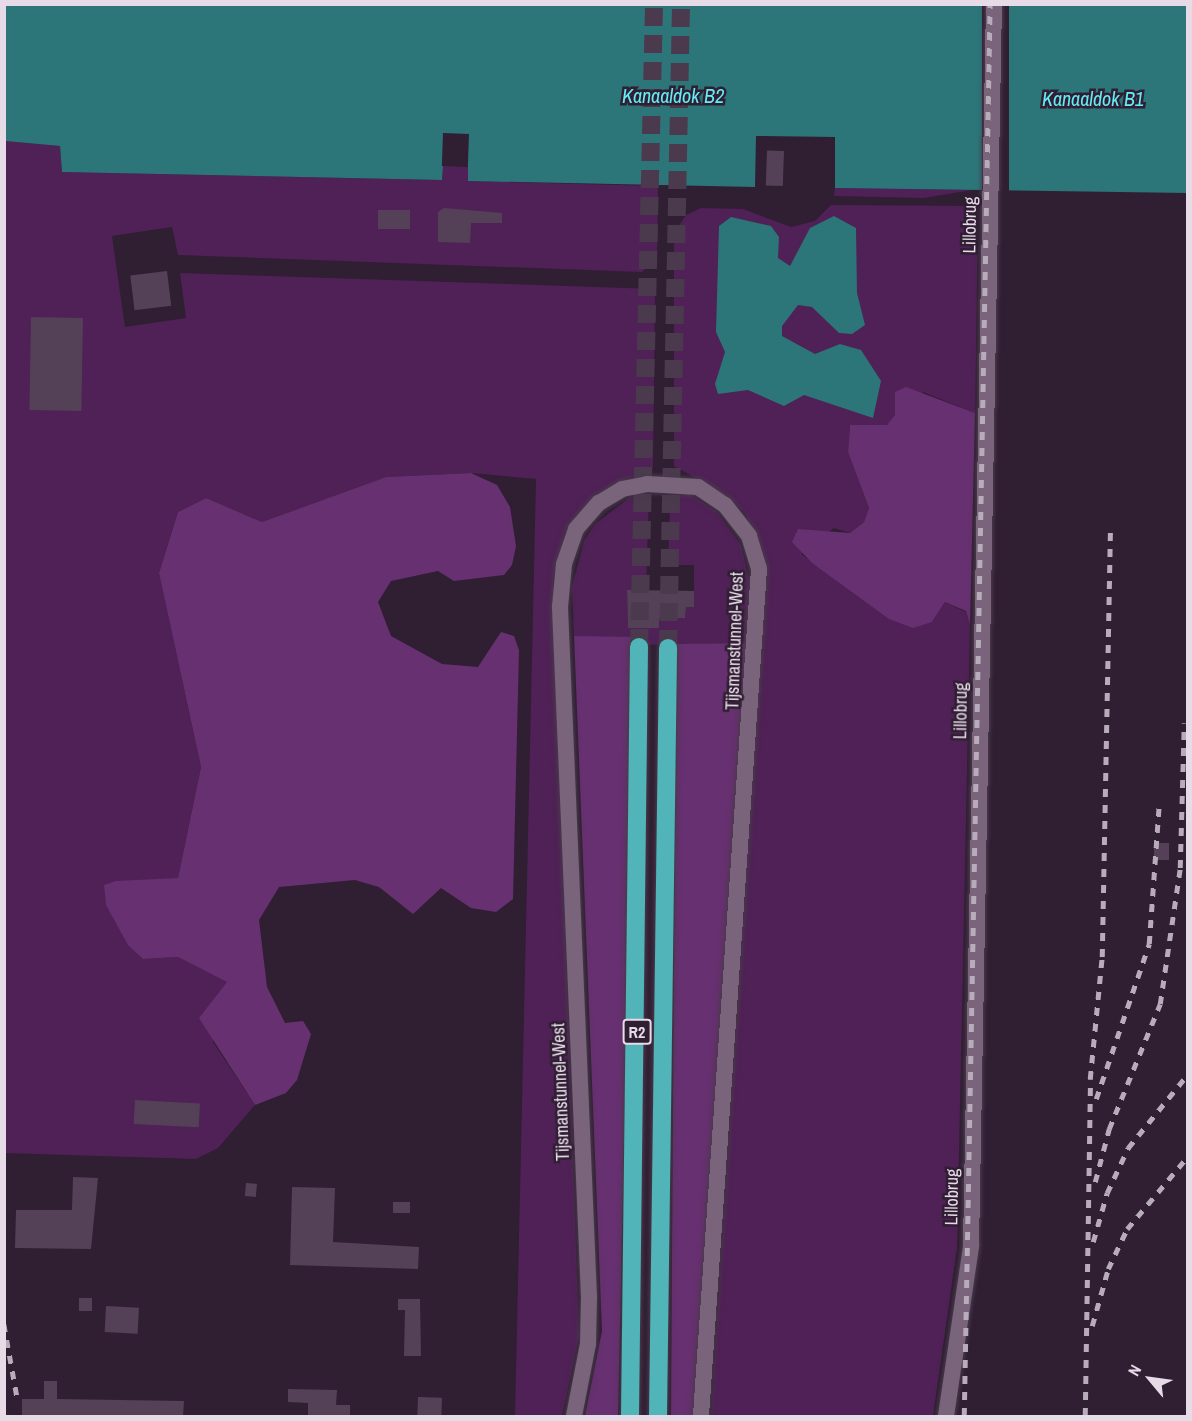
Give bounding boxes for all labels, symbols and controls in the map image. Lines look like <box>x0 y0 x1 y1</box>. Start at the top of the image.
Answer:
water label: Kanaaldok B2 <box>622 83 724 107</box>
water label: Kanaaldok B1 <box>1042 86 1144 110</box>
street label: Lillobrug <box>959 197 981 253</box>
street label: Tijsmanstunnel-West <box>722 572 748 710</box>
street label: Lillobrug <box>950 683 972 739</box>
road number: R2 <box>622 1019 652 1045</box>
street label: Tijsmanstunnel-West <box>548 1023 574 1161</box>
street label: Lillobrug <box>941 1169 963 1225</box>
north arrow <box>1120 1349 1180 1409</box>
text: N <box>1122 1361 1146 1380</box>

